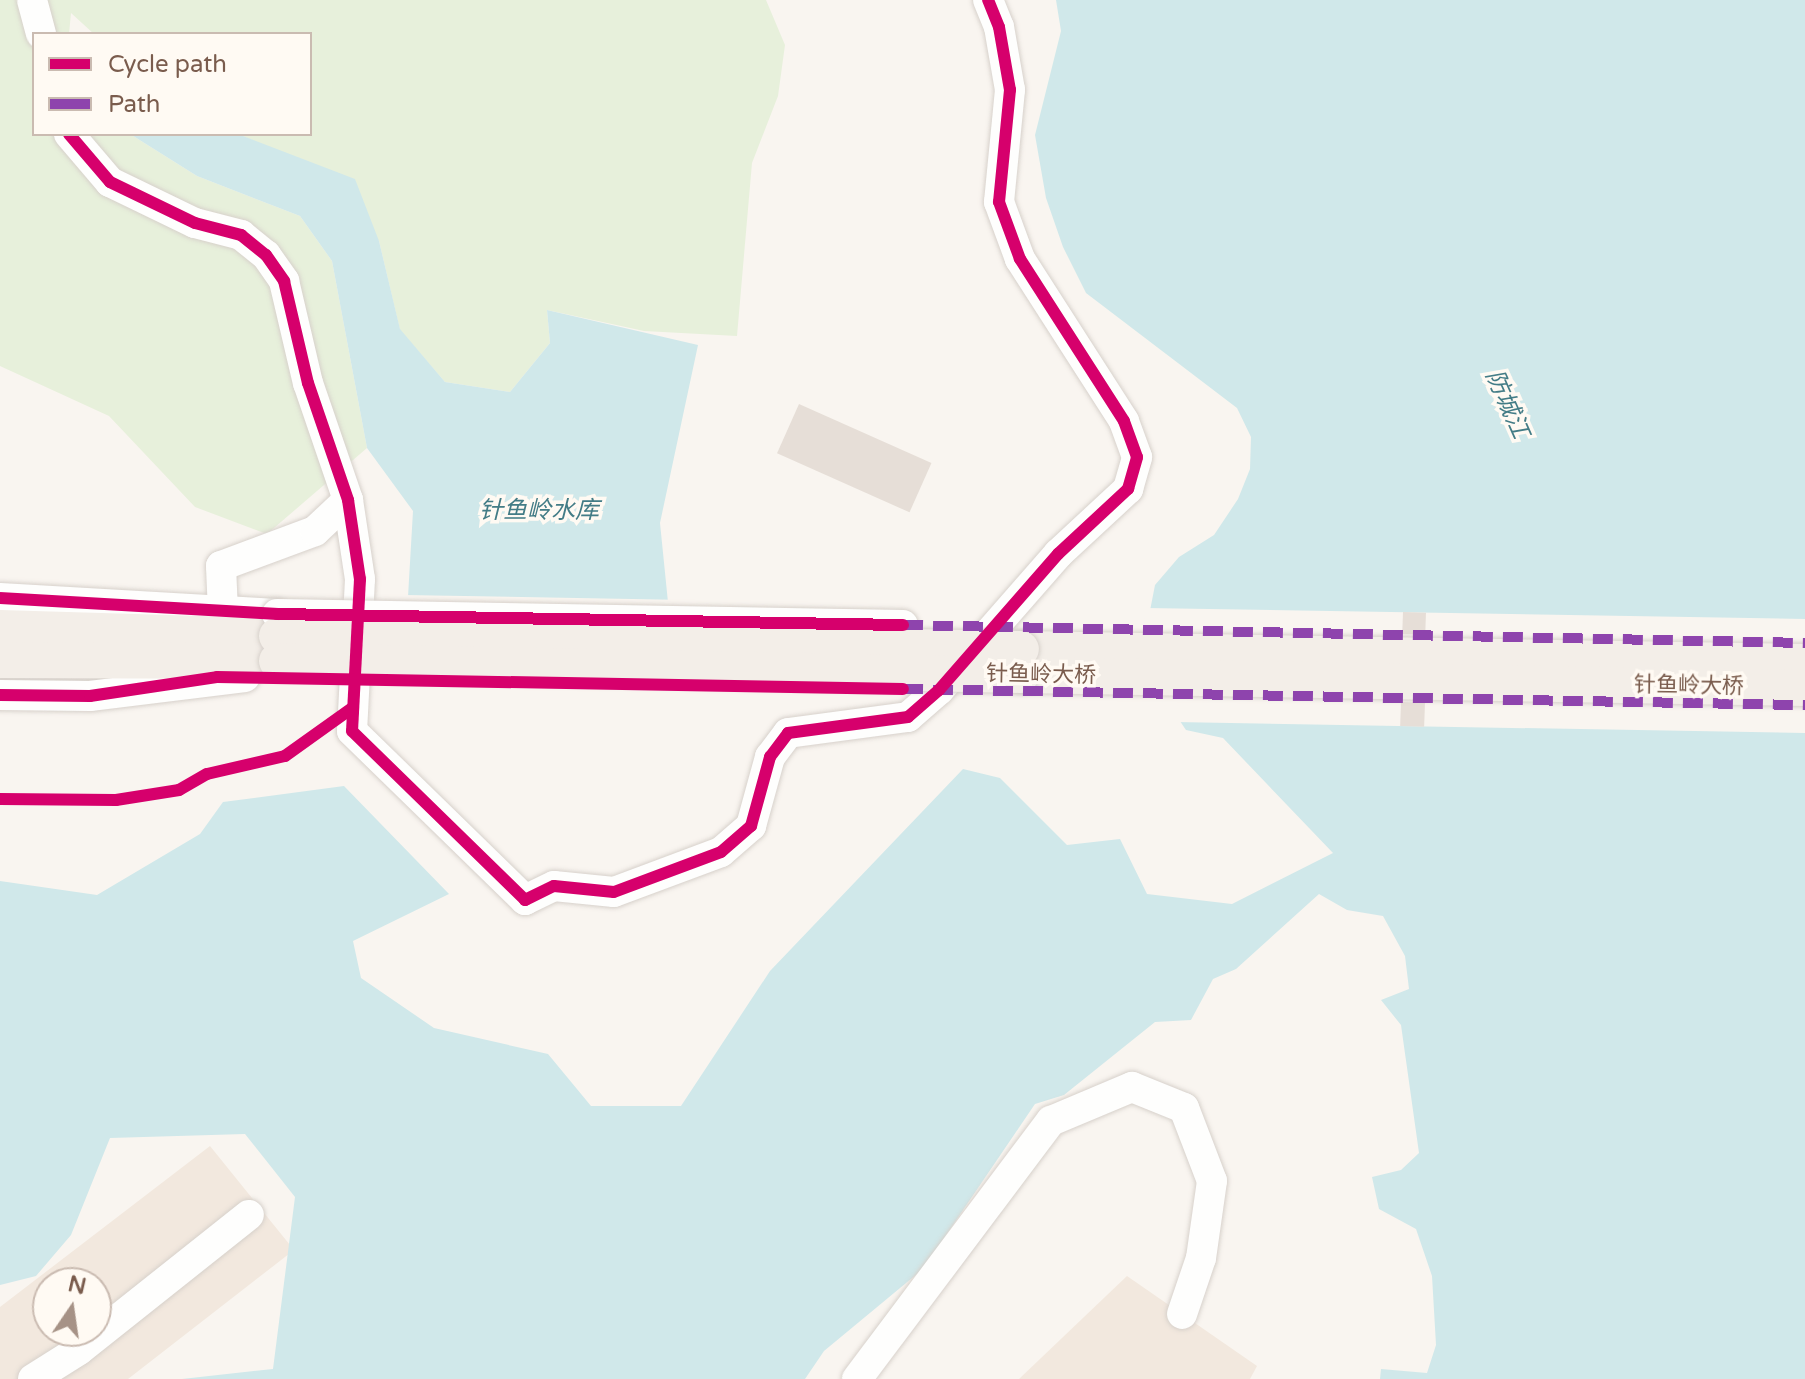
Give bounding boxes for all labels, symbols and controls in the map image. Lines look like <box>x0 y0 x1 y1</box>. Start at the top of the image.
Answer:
legend <box>32 32 312 136</box>
text: Cycle path <box>108 50 227 79</box>
text: Path <box>108 90 161 119</box>
water label: 防城江 <box>1479 365 1535 443</box>
water label: 针鱼岭水库 <box>479 497 599 525</box>
street label: 针鱼岭大桥 <box>986 661 1096 689</box>
street label: 针鱼岭大桥 <box>1634 672 1744 700</box>
north arrow <box>32 1267 112 1347</box>
text: N <box>65 1271 88 1300</box>

